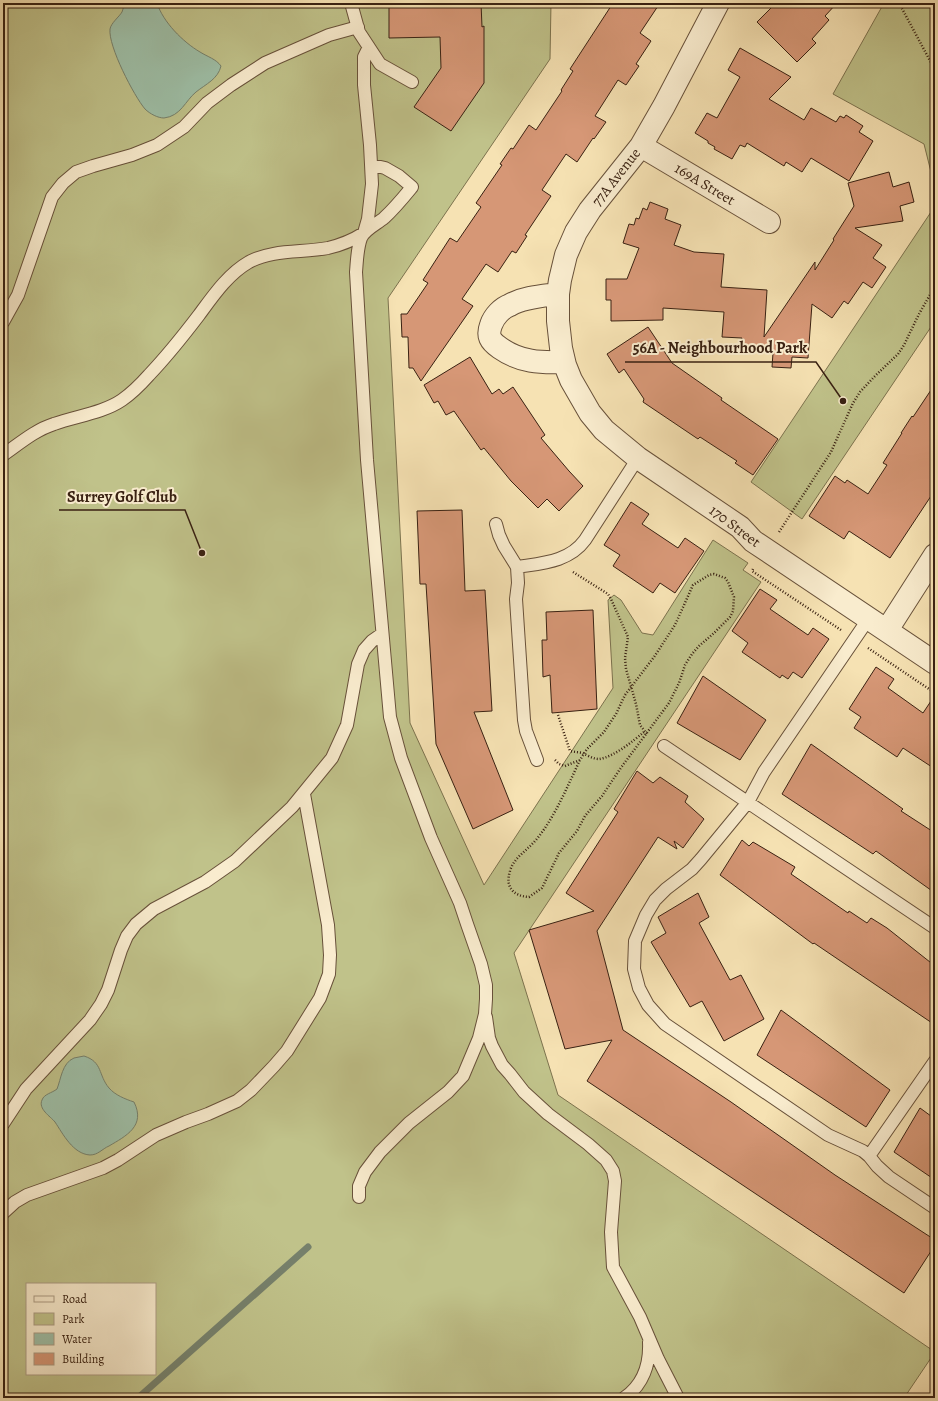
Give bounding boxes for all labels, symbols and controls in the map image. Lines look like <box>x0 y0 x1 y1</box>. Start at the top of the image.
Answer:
street label: 77A Avenue <box>587 143 645 210</box>
street label: 169A Street <box>671 158 739 210</box>
callout: 56A - Neighbourhood Park <box>625 334 816 362</box>
text: 56A - Neighbourhood Park <box>633 337 808 359</box>
callout: Surrey Golf Club <box>59 482 185 510</box>
text: Surrey Golf Club <box>67 486 177 508</box>
street label: 170 Street <box>705 500 765 552</box>
legend <box>26 1283 156 1375</box>
text: Road <box>62 1291 88 1307</box>
text: Park <box>62 1311 85 1327</box>
text: Water <box>61 1331 92 1347</box>
text: Building <box>62 1351 104 1367</box>

